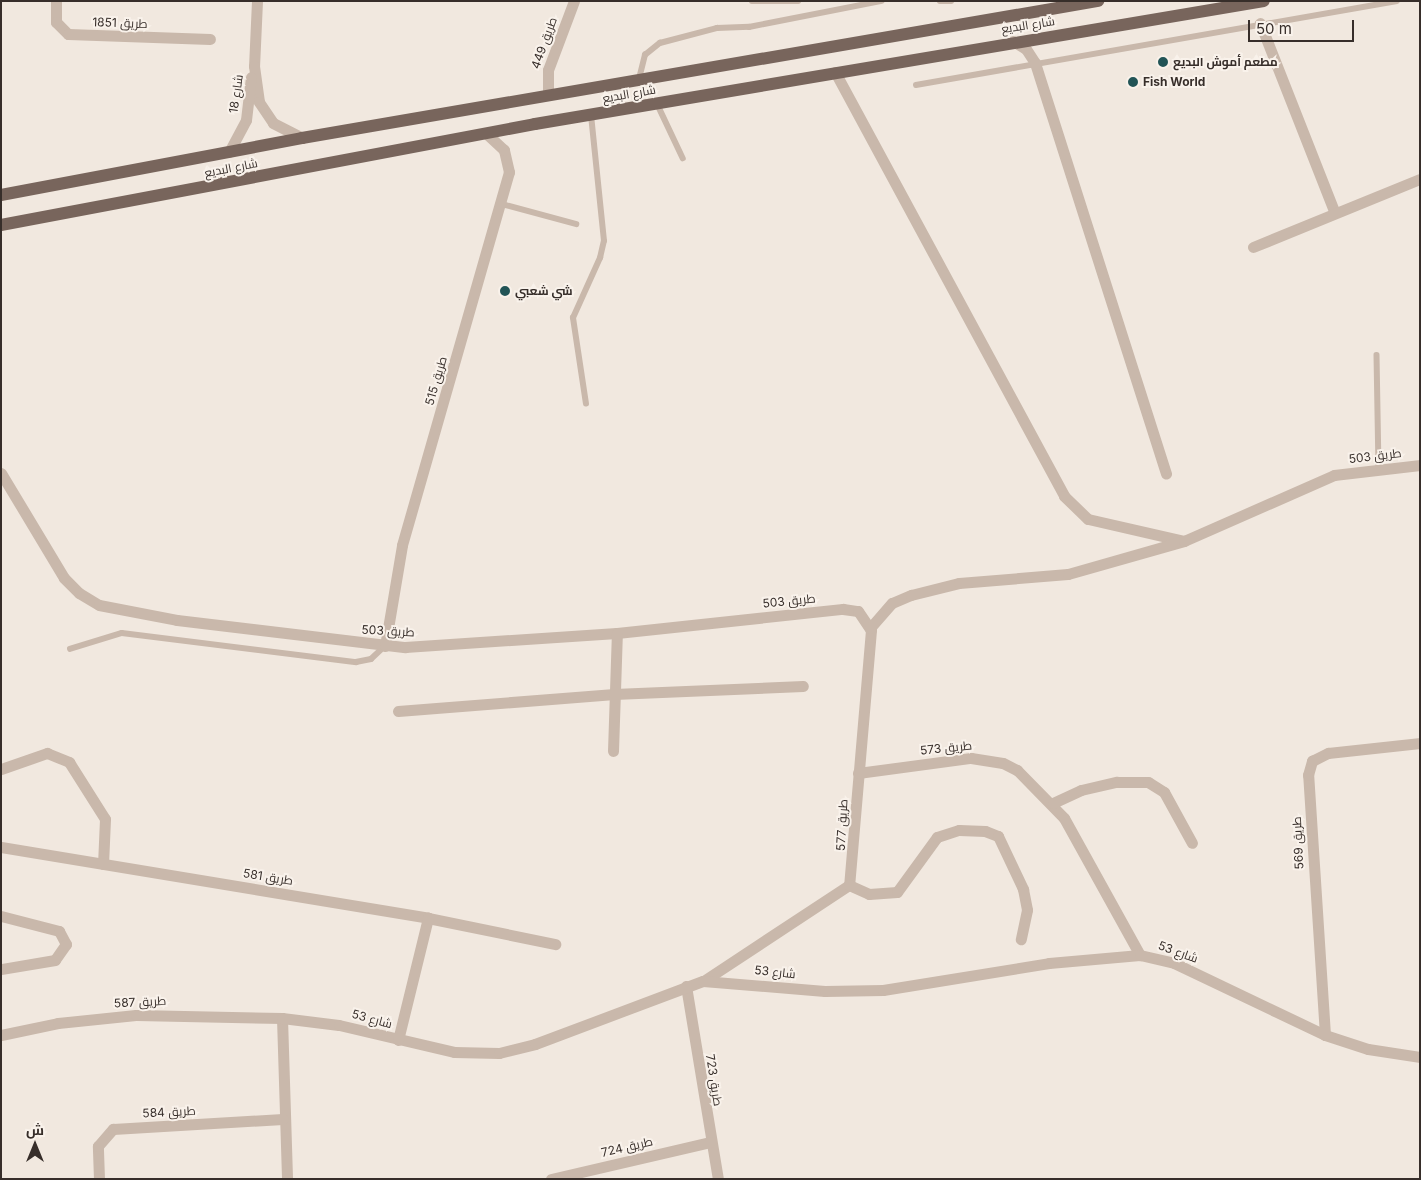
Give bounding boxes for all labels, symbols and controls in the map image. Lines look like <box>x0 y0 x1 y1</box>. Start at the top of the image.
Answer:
scale bar <box>1251 10 1357 42</box>
street label: شارع البديع <box>1000 14 1056 36</box>
street label: طريق 1851 <box>92 15 148 31</box>
street label: طريق 449 <box>528 15 560 71</box>
text: 50 m <box>1256 19 1292 38</box>
place label: مطعم أموش البديع <box>1173 55 1278 69</box>
marker: مطعم أموش البديع <box>1157 56 1169 68</box>
street label: شارع 18 <box>226 74 246 114</box>
place label: Fish World <box>1143 75 1205 89</box>
marker: Fish World <box>1127 76 1139 88</box>
street label: شارع البديع <box>601 82 657 106</box>
street label: شارع البديع <box>203 156 259 180</box>
place label: شي شعبي <box>515 284 572 298</box>
marker: شي شعبي <box>499 285 511 297</box>
street label: طريق 515 <box>422 355 450 407</box>
street label: طريق 503 <box>1348 446 1402 466</box>
street label: طريق 503 <box>762 591 816 611</box>
street label: طريق 503 <box>361 622 415 640</box>
street label: طريق 573 <box>919 738 973 758</box>
street label: طريق 577 <box>833 799 851 851</box>
street label: طريق 569 <box>1289 816 1307 870</box>
street label: طريق 581 <box>242 866 294 888</box>
street label: شارع 53 <box>1156 938 1200 966</box>
street label: شارع 53 <box>754 963 796 981</box>
street label: طريق 587 <box>114 993 166 1011</box>
street label: شارع 53 <box>350 1007 394 1031</box>
street label: طريق 723 <box>703 1053 725 1107</box>
street label: طريق 584 <box>142 1103 196 1121</box>
north arrow <box>10 1120 60 1170</box>
text: ش <box>26 1121 44 1138</box>
street label: طريق 724 <box>600 1134 654 1160</box>

